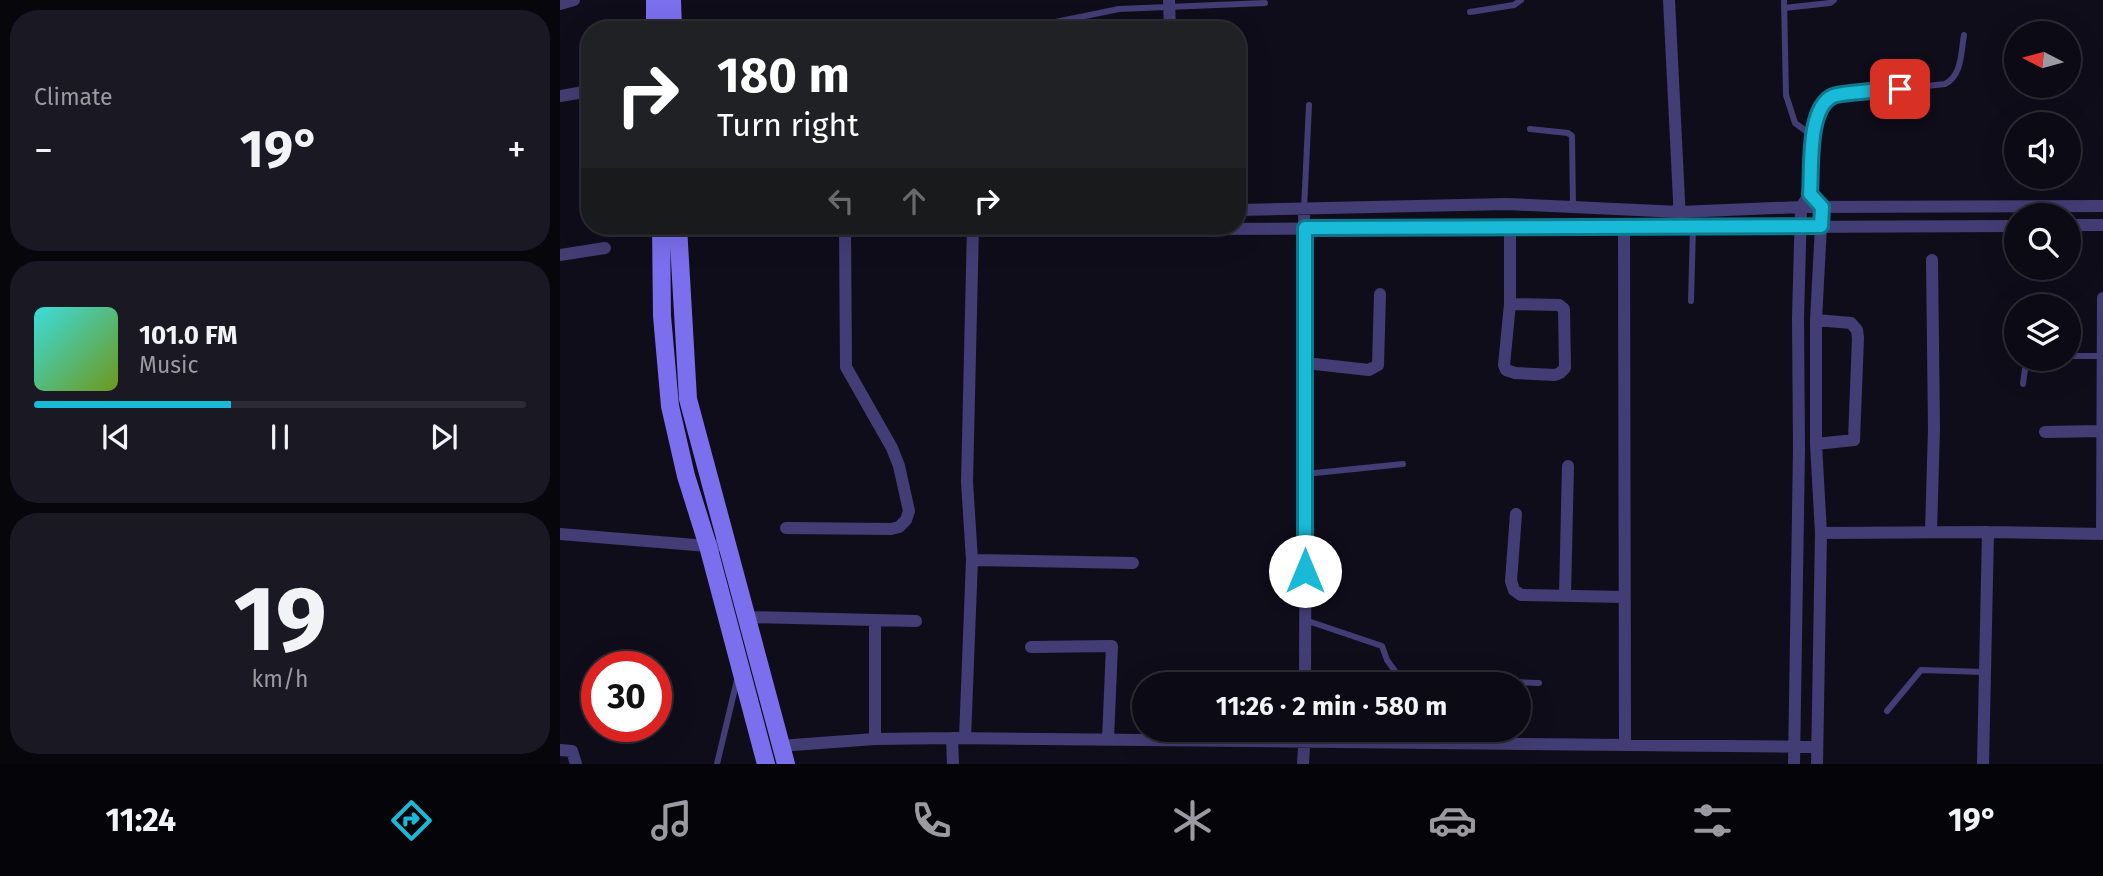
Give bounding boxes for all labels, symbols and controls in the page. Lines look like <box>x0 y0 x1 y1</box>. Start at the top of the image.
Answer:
north arrow <box>2004 21 2081 98</box>
map controls <box>2004 21 2081 371</box>
text: 180 m <box>717 46 850 105</box>
icon: right <box>602 49 693 140</box>
pin <box>1870 59 1930 119</box>
icon: arrive <box>1881 70 1919 108</box>
text: Climate <box>34 83 113 111</box>
text: Turn right <box>717 106 859 144</box>
button: sound <box>2004 112 2081 189</box>
text: 19° <box>240 118 320 181</box>
text: − <box>34 127 53 173</box>
text: + <box>507 127 526 173</box>
icon: left <box>822 182 860 220</box>
icon: ahead <box>895 182 933 220</box>
icon: right <box>968 182 1006 220</box>
button: search <box>2004 203 2081 280</box>
button: layers <box>2004 294 2081 371</box>
text: 101.0 FM <box>139 320 237 351</box>
text: Music <box>139 351 199 379</box>
icon: previous <box>97 418 135 456</box>
icon: pause <box>261 418 299 456</box>
icon: next <box>425 418 463 456</box>
position arrow <box>1268 534 1342 608</box>
text: 19 <box>233 565 327 674</box>
speed limit sign: 30 <box>581 651 672 742</box>
text: km/h <box>252 665 308 693</box>
text: 11:26 · 2 min · 580 m <box>1216 691 1447 722</box>
icon: directions <box>387 796 436 845</box>
icon: music <box>647 796 696 845</box>
icon: phone <box>907 796 956 845</box>
icon: climate <box>1168 796 1217 845</box>
icon: car <box>1428 796 1477 845</box>
icon: filters <box>1688 796 1737 845</box>
text: 11:24 <box>106 801 176 839</box>
text: 19° <box>1948 801 1997 839</box>

